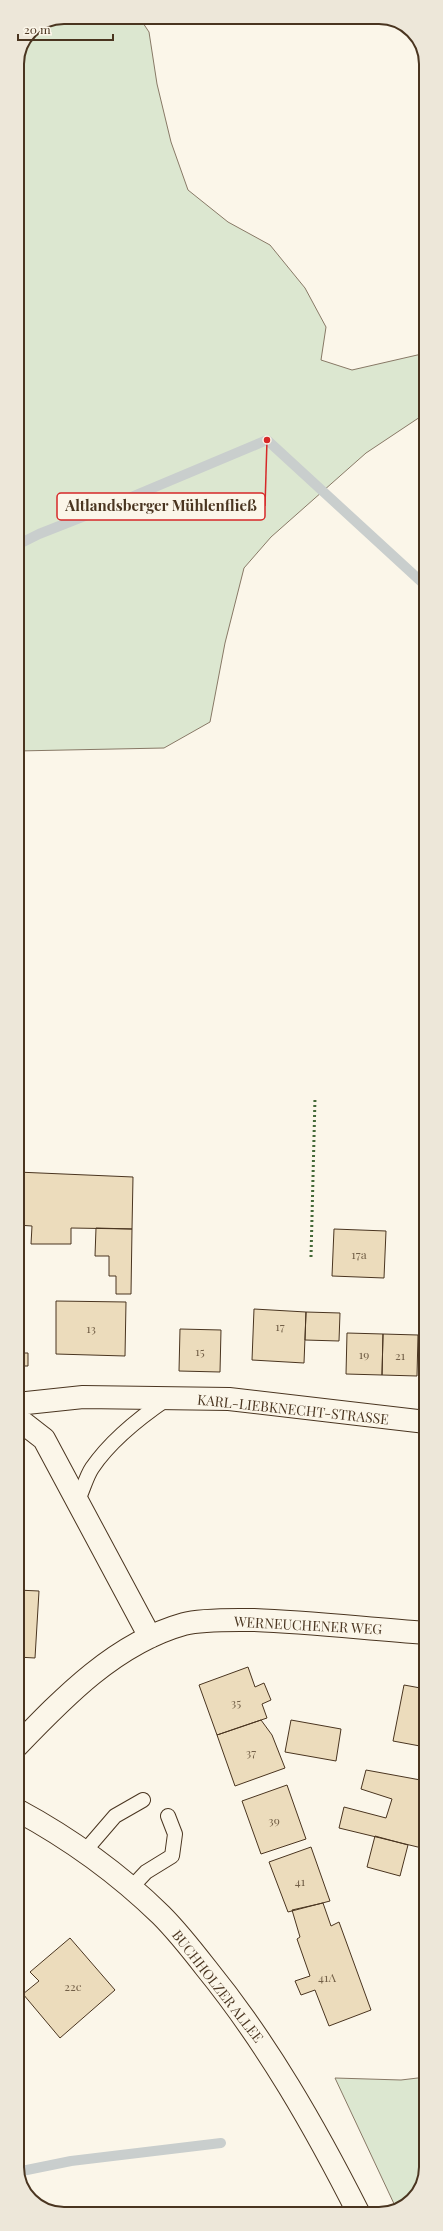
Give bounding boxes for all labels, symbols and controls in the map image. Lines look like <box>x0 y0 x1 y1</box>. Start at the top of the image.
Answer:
scale bar <box>18 16 113 42</box>
text: 20 m <box>24 21 51 37</box>
callout: Altlandsberger Mühlenfließ <box>57 493 265 520</box>
text: Altlandsberger Mühlenfließ <box>64 495 257 515</box>
house number: 17a <box>351 1246 367 1262</box>
house number: 17 <box>275 1318 285 1334</box>
house number: 13 <box>86 1320 96 1336</box>
house number: 15 <box>195 1343 205 1359</box>
house number: 19 <box>359 1346 369 1362</box>
house number: 21 <box>395 1347 406 1363</box>
street label: KARL-LIEBKNECHT-STRASSE <box>196 1389 390 1429</box>
street label: WERNEUCHENER WEG <box>232 1612 383 1638</box>
house number: 35 <box>231 1694 241 1710</box>
house number: 37 <box>246 1744 256 1760</box>
house number: 39 <box>268 1812 280 1828</box>
house number: 41 <box>295 1873 306 1889</box>
street label: BUCHHOLZER ALLEE <box>168 1926 268 2046</box>
house number: 41A <box>318 1969 336 1985</box>
house number: 22c <box>64 1978 82 1994</box>

